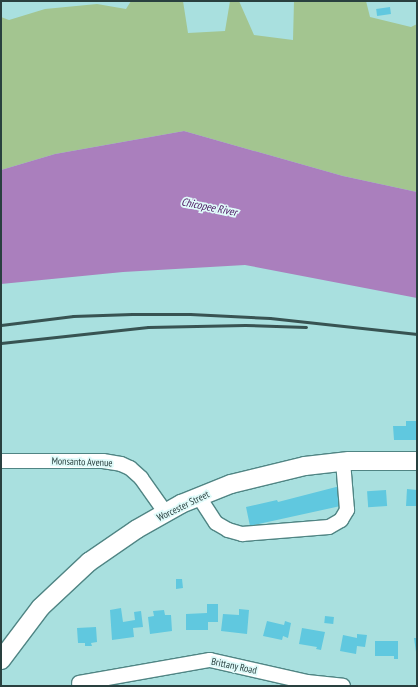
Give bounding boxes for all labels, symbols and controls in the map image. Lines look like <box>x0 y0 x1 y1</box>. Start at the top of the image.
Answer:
water label: Chicopee River <box>180 195 238 219</box>
street label: Monsanto Avenue <box>51 455 113 469</box>
street label: Worcester Street <box>155 488 211 524</box>
street label: Brittany Road <box>210 655 258 677</box>

